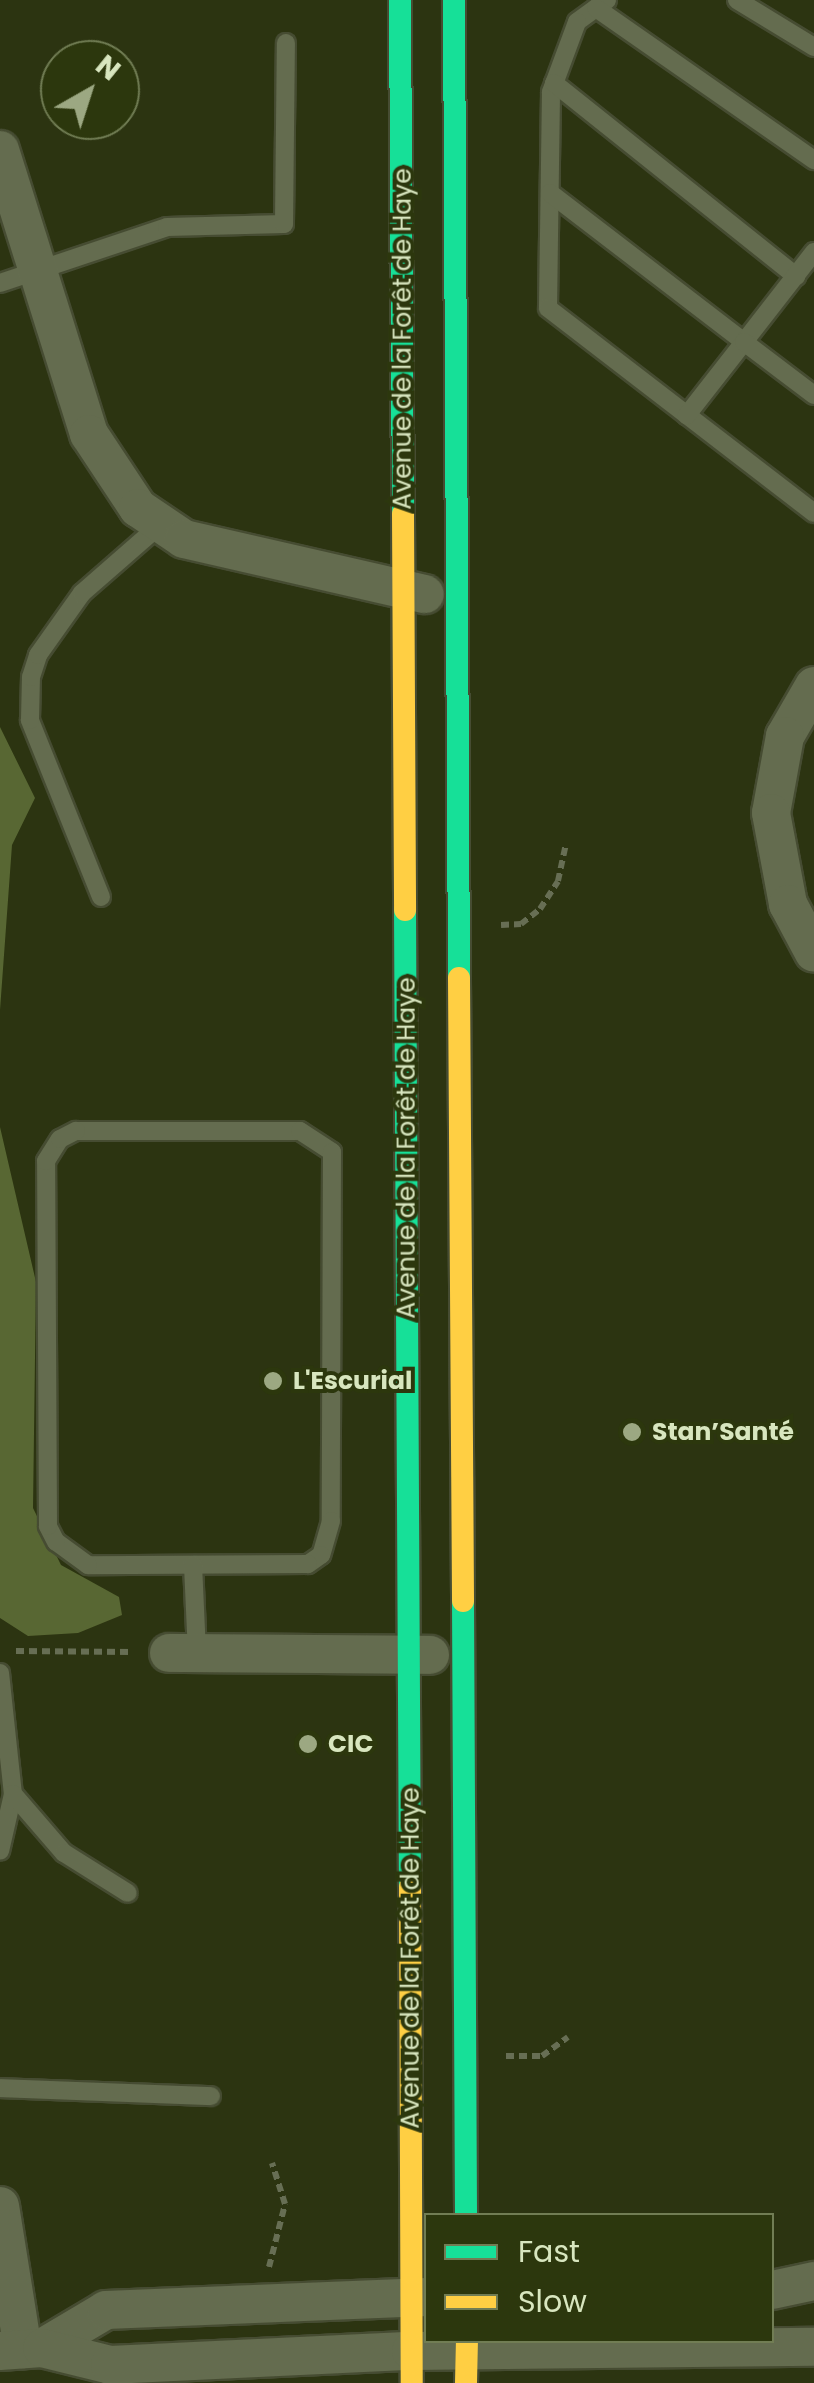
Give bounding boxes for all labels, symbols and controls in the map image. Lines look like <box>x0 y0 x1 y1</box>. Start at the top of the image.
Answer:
north arrow <box>40 40 140 140</box>
text: N <box>87 46 128 90</box>
street label: Avenue de la Forêt de Haye <box>388 168 418 510</box>
street label: Avenue de la Forêt de Haye <box>392 977 422 1319</box>
place label: L'Escurial <box>293 1366 412 1396</box>
marker: L'Escurial <box>262 1370 284 1392</box>
place label: Stan’Santé <box>652 1417 794 1447</box>
marker: Stan’Santé <box>621 1421 643 1443</box>
place label: CIC <box>328 1729 373 1759</box>
marker: CIC <box>297 1733 319 1755</box>
street label: Avenue de la Forêt de Haye <box>396 1787 426 2129</box>
legend <box>424 2213 774 2343</box>
text: Fast <box>518 2230 580 2273</box>
text: Slow <box>518 2280 587 2323</box>

